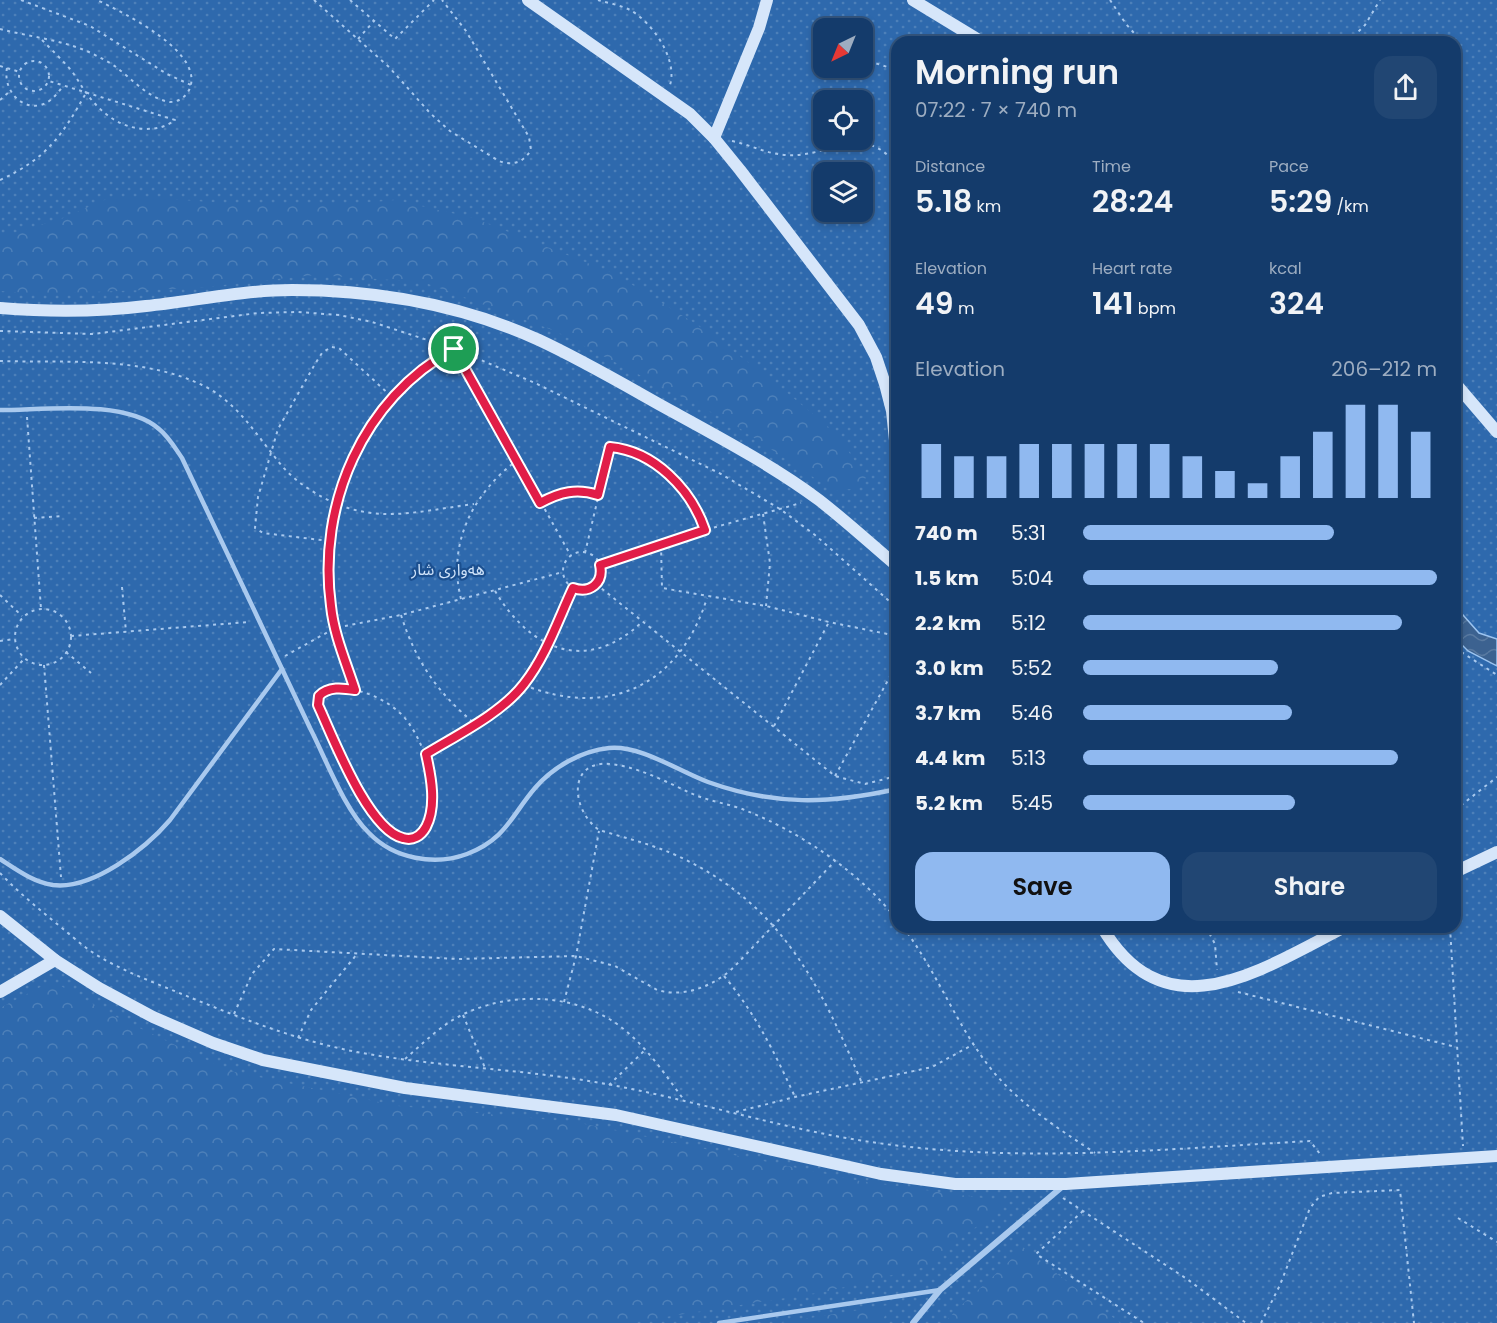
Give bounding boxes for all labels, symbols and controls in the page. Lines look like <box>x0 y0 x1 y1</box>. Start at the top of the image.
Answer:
north arrow <box>813 18 873 78</box>
map controls <box>813 18 873 222</box>
text: Morning run <box>915 49 1119 96</box>
button: share <box>1374 56 1437 119</box>
button: locate <box>813 90 873 150</box>
text: 07:22 · 7 × 740 m <box>915 96 1077 124</box>
text: Distance <box>915 155 985 178</box>
text: Time <box>1092 155 1131 178</box>
text: Pace <box>1269 155 1309 178</box>
button: layers <box>813 162 873 222</box>
text: 5.18 <box>915 180 972 223</box>
text: 28:24 <box>1092 180 1173 223</box>
text: 5:29 <box>1269 180 1332 223</box>
text: km <box>972 195 1001 218</box>
text: /km <box>1332 195 1369 218</box>
text: Elevation <box>915 257 987 280</box>
text: Heart rate <box>1092 257 1172 280</box>
text: kcal <box>1269 257 1302 280</box>
text: 49 <box>915 282 954 325</box>
text: 141 <box>1092 282 1134 325</box>
text: 324 <box>1269 282 1324 325</box>
text: m <box>954 297 974 320</box>
text: bpm <box>1134 297 1176 320</box>
pin <box>428 323 479 374</box>
icon: arrive <box>437 332 470 365</box>
text: Elevation <box>915 355 1005 383</box>
text: 206–212 m <box>1331 355 1437 383</box>
text: 740 m <box>915 519 978 547</box>
text: 5:31 <box>1011 519 1046 547</box>
park label: هەواری شار <box>410 558 485 581</box>
text: 1.5 km <box>915 564 979 592</box>
text: 5:04 <box>1011 564 1053 592</box>
text: 2.2 km <box>915 609 981 637</box>
text: 5:12 <box>1011 609 1046 637</box>
text: 3.0 km <box>915 654 984 682</box>
text: 5:52 <box>1011 654 1052 682</box>
text: 3.7 km <box>915 699 981 727</box>
text: 5:46 <box>1011 699 1053 727</box>
text: 4.4 km <box>915 744 986 772</box>
text: 5:13 <box>1011 744 1046 772</box>
text: 5.2 km <box>915 789 983 817</box>
text: 5:45 <box>1011 789 1053 817</box>
button: Save <box>915 852 1170 921</box>
button: Share <box>1182 852 1437 921</box>

